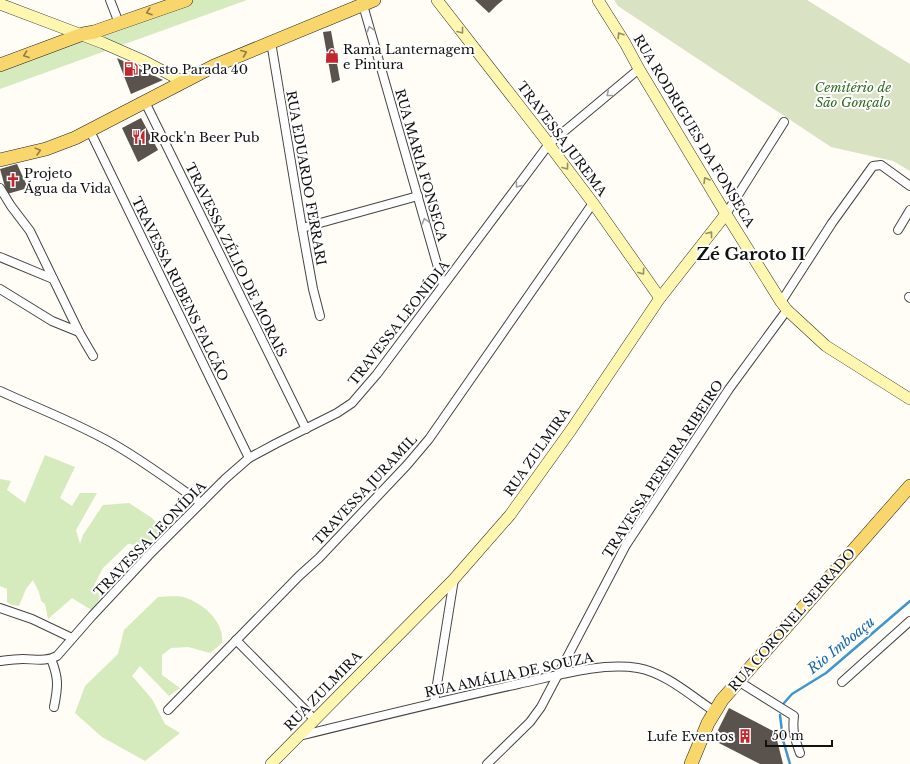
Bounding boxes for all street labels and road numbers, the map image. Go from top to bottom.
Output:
street label: RUA RODRIGUES DA FONSECA [630,31,759,231]
street label: TRAVESSA JUREMA [513,78,611,201]
street label: RUA MARIA FONSECA [391,87,451,244]
street label: RUA EDUARDO FERRARI [282,89,330,267]
street label: TRAVESSA ZÉLIO DE MORAIS [181,160,291,360]
street label: TRAVESSA RUBENS FALCÃO [128,194,232,384]
street label: TRAVESSA LEONÍDIA [345,256,454,389]
street label: TRAVESSA PEREIRA RIBEIRO [599,377,727,561]
street label: RUA ZULMIRA [500,404,574,500]
street label: TRAVESSA JURAMIL [309,431,421,549]
street label: TRAVESSA LEONÍDIA [90,477,210,600]
street label: RUA CORONEL SERRADO [725,545,859,695]
street label: RUA ZULMIRA [281,647,366,734]
street label: RUA AMÁLIA DE SOUZA [423,649,596,701]

